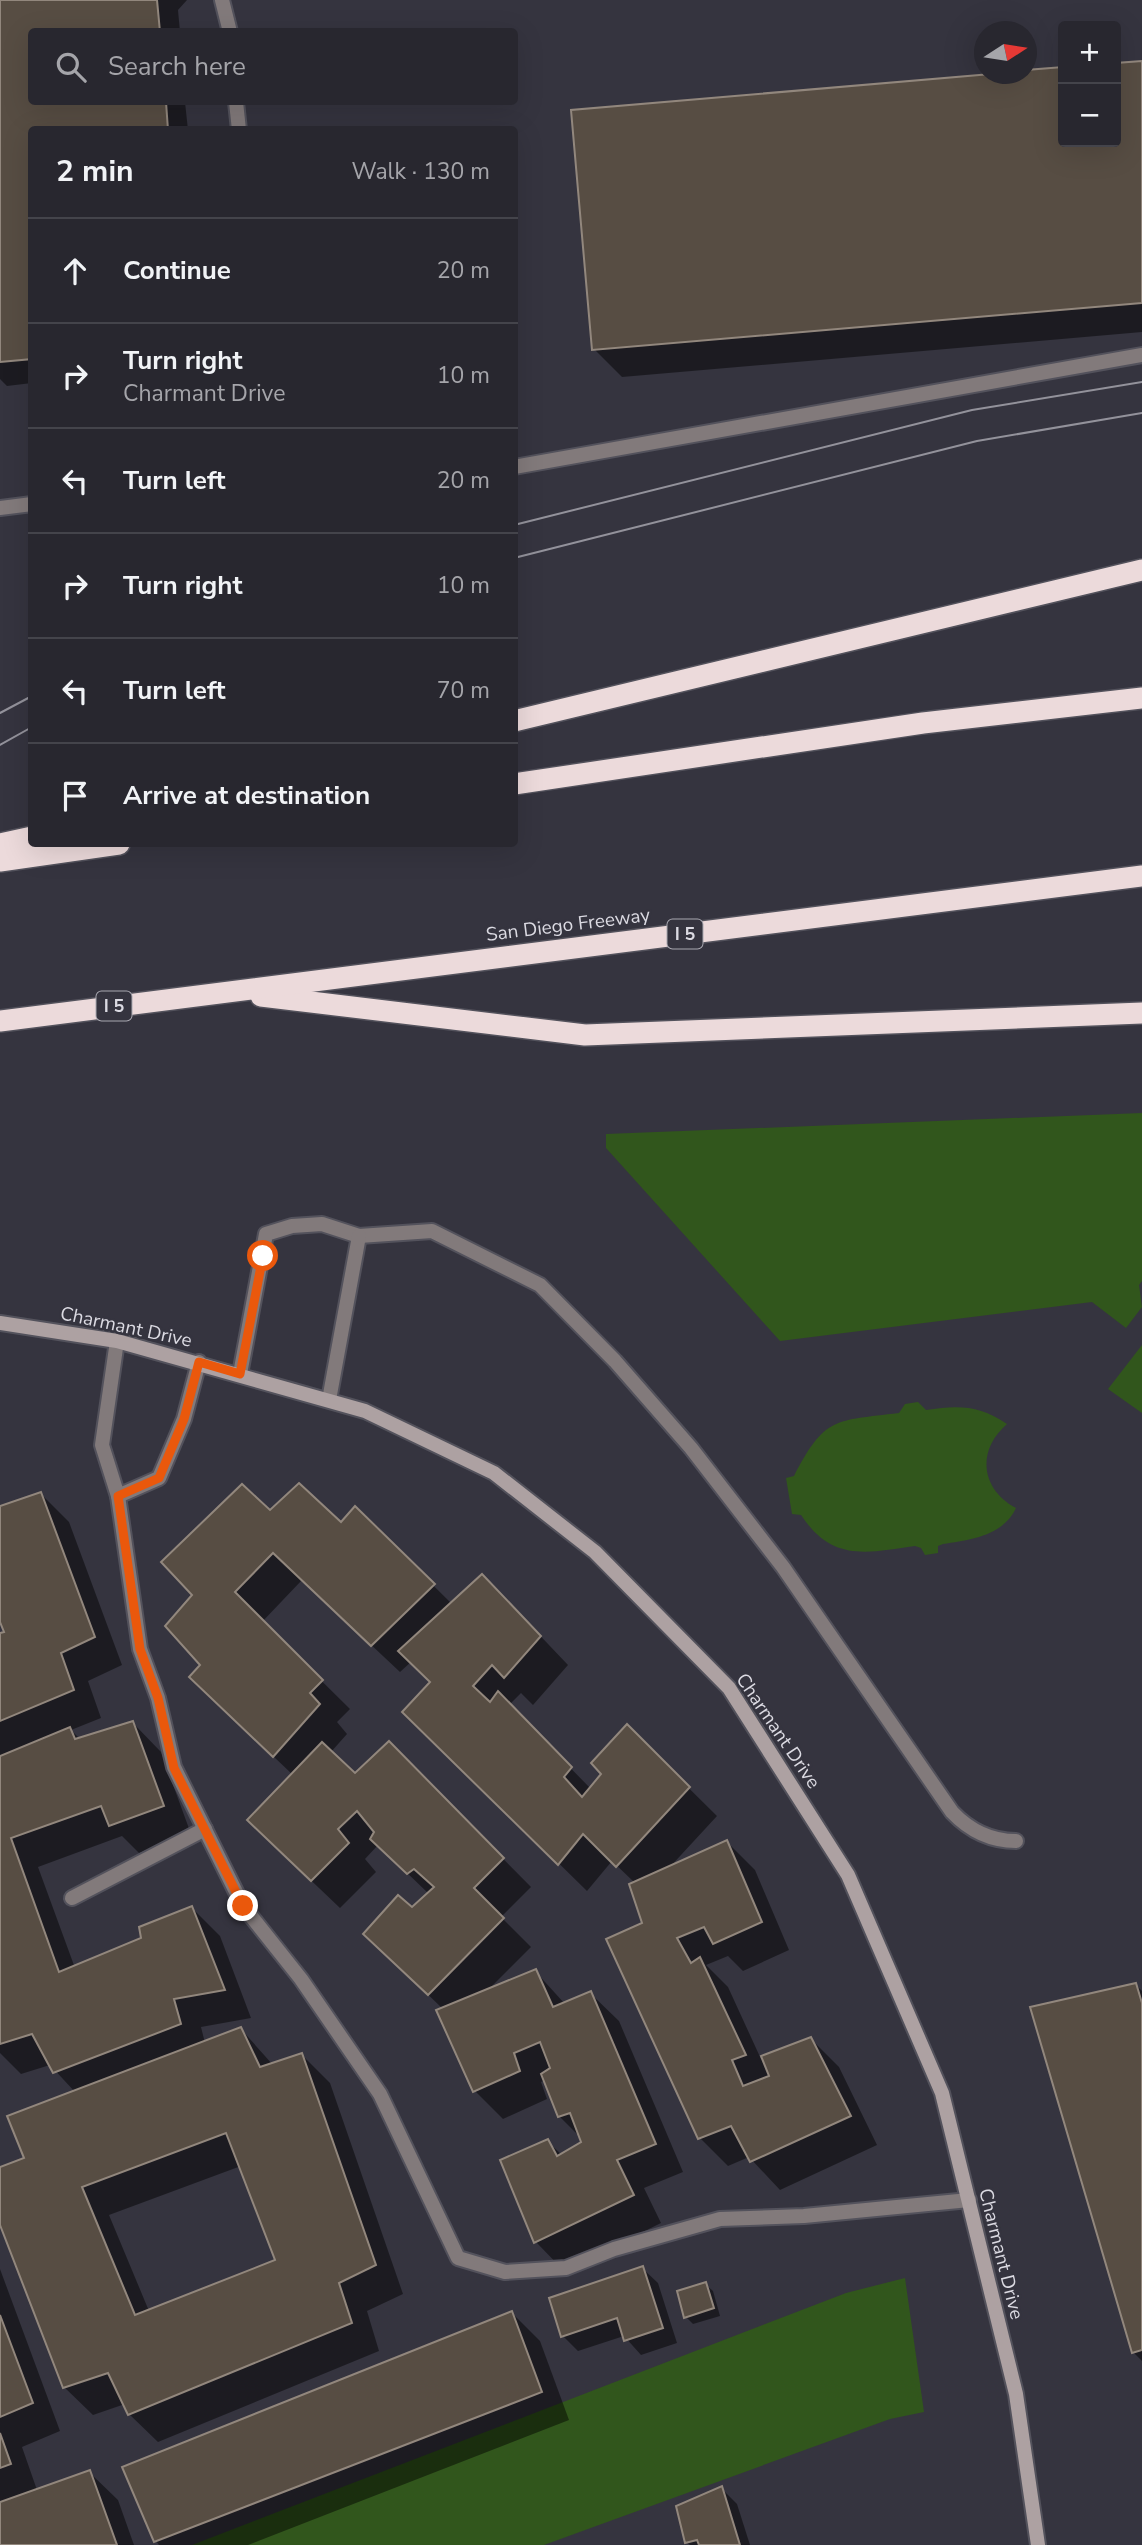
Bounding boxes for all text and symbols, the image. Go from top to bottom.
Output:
north arrow [974,21,1037,84]
map controls [1058,21,1121,147]
button: + [1058,21,1121,84]
search box [28,28,518,105]
icon: search [52,48,90,86]
text: Search here [108,49,246,84]
button: − [1058,84,1121,147]
text: 2 min [56,151,134,192]
text: Walk · 130 m [351,156,490,187]
icon: ahead [56,252,94,290]
text: Continue [123,253,231,288]
text: 20 m [437,255,490,286]
text: Turn right [123,343,242,378]
icon: right [56,357,94,395]
text: 10 m [437,360,490,391]
text: Charmant Drive [123,378,285,409]
icon: left [56,462,94,500]
text: Turn left [123,463,226,498]
text: 20 m [437,465,490,496]
icon: right [56,567,94,605]
text: Turn right [123,568,242,603]
text: 10 m [437,570,490,601]
icon: left [56,672,94,710]
text: Turn left [123,673,226,708]
text: 70 m [437,675,490,706]
icon: arrive [56,777,94,815]
text: Arrive at destination [123,778,370,813]
street label: San Diego Freeway [484,902,652,948]
road number: I 5 [668,919,702,948]
road number: I 5 [96,992,132,1021]
route start [247,1240,278,1271]
street label: Charmant Drive [58,1300,194,1354]
street label: Charmant Drive [730,1668,826,1794]
route end [227,1890,258,1921]
street label: Charmant Drive [972,2186,1030,2322]

